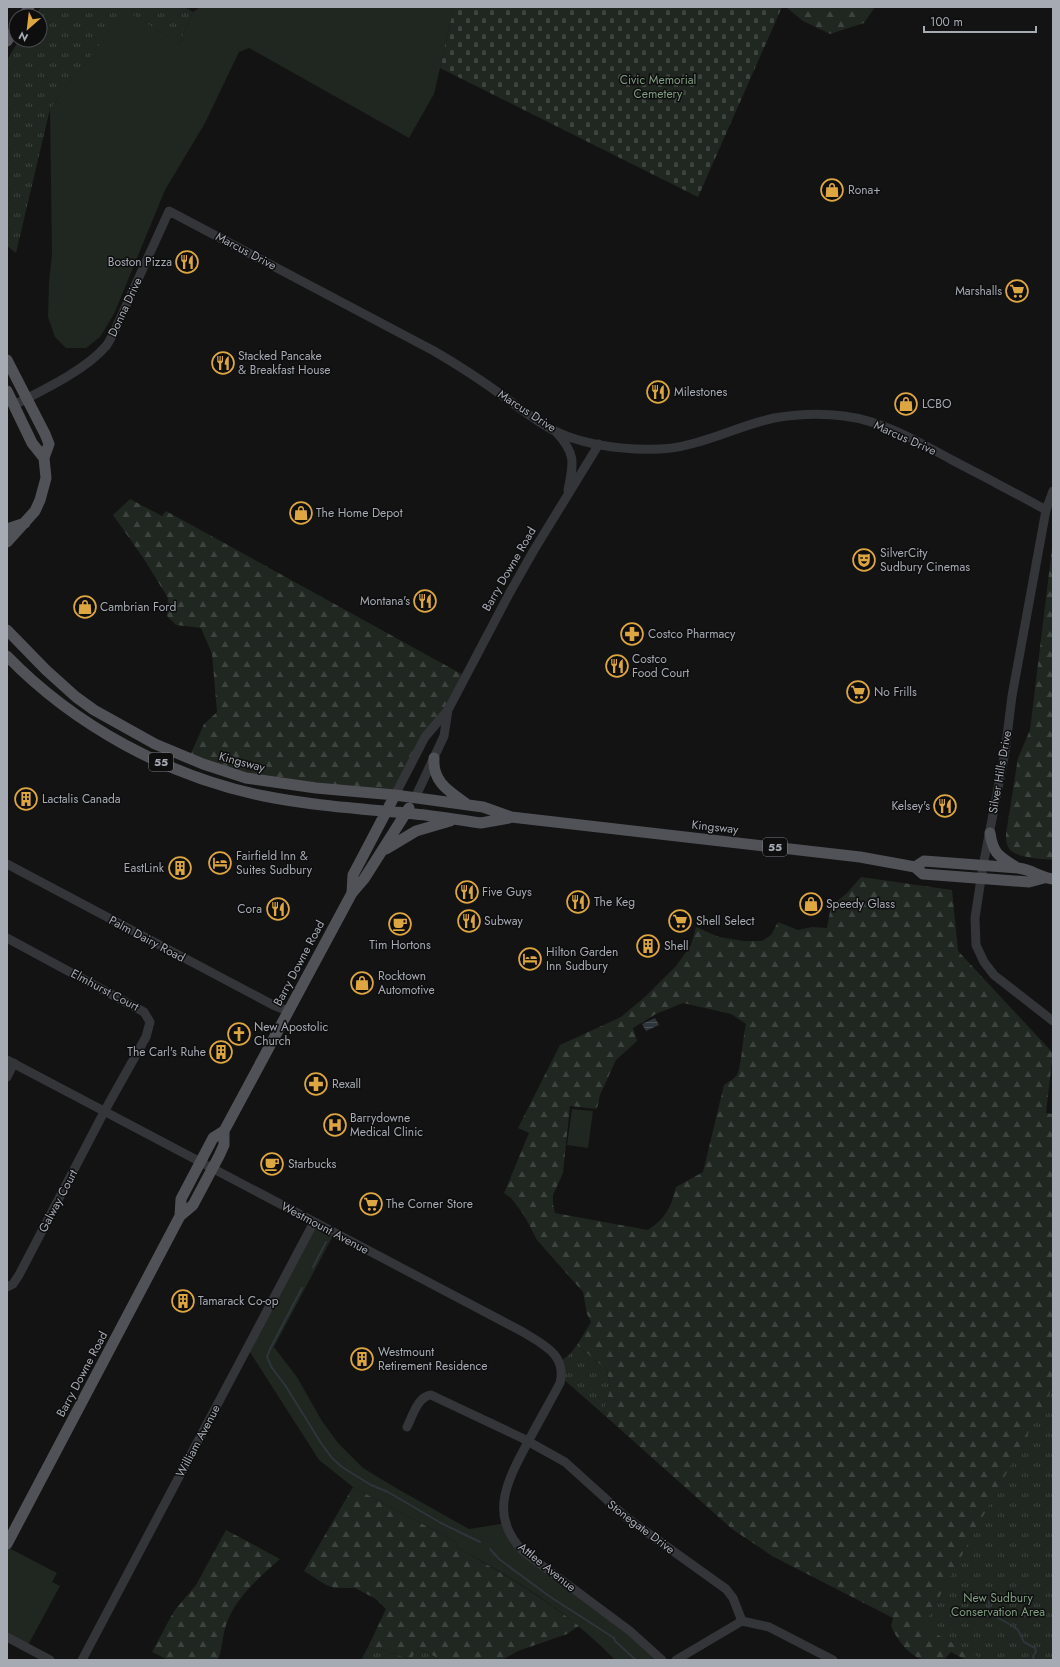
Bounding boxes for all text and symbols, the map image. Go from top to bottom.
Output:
north arrow [8,8,48,48]
scale bar [924,8,1036,34]
text: 100 m [930,13,963,31]
text: N [16,28,31,46]
park label: Civic Memorial Cemetery [620,71,696,103]
shop icon: Rona+ [819,177,845,203]
place label: Rona+ [848,181,881,199]
street label: Marcus Drive [212,227,280,275]
restaurant icon: Boston Pizza [174,249,200,275]
place label: Boston Pizza [108,253,172,271]
street label: Donna Drive [103,274,147,340]
supermarket icon: Marshalls [1004,278,1030,304]
place label: Marshalls [955,282,1002,300]
place label: Stacked Pancake & Breakfast House [238,347,331,379]
restaurant icon: Stacked Pancake & Breakfast House [210,350,236,376]
restaurant icon: Milestones [645,379,671,405]
place label: Milestones [674,383,728,401]
street label: Marcus Drive [494,385,560,437]
shop icon: LCBO [893,391,919,417]
place label: LCBO [922,395,951,413]
street label: Marcus Drive [871,416,939,460]
shop icon: The Home Depot [288,500,314,526]
place label: The Home Depot [316,504,403,522]
street label: Barry Downe Road [478,524,540,614]
place label: SilverCity Sudbury Cinemas [880,544,970,576]
theatre icon: SilverCity Sudbury Cinemas [851,547,877,573]
restaurant icon: Montana's [412,588,438,614]
place label: Montana's [360,592,410,610]
shop icon: Cambrian Ford [72,594,98,620]
place label: Cambrian Ford [100,598,176,616]
pharmacy icon: Costco Pharmacy [619,621,645,647]
place label: Costco Pharmacy [648,625,736,643]
place label: Costco Food Court [632,650,689,682]
restaurant icon: Costco Food Court [604,653,630,679]
supermarket icon: No Frills [845,679,871,705]
place label: No Frills [874,683,917,701]
street label: Silver Hills Drive [984,729,1016,815]
street label: Kingsway [217,747,268,777]
road number: 55 [149,753,173,771]
building icon: Lactalis Canada [13,786,39,812]
place label: Lactalis Canada [42,790,121,808]
restaurant icon: Kelsey's [932,793,958,819]
place label: Kelsey's [891,797,930,815]
street label: Kingsway [691,816,740,838]
road number: 55 [763,838,787,856]
place label: Fairfield Inn & Suites Sudbury [236,847,313,879]
hotel icon: Fairfield Inn & Suites Sudbury [207,850,233,876]
building icon: EastLink [167,855,193,881]
place label: EastLink [124,859,165,877]
restaurant icon: Five Guys [454,879,480,905]
place label: Five Guys [482,883,532,901]
restaurant icon: The Keg [565,889,591,915]
shop icon: Speedy Glass [798,891,824,917]
place label: The Keg [594,893,635,911]
place label: Speedy Glass [826,895,895,913]
restaurant icon: Cora [265,896,291,922]
place label: Cora [237,900,262,918]
restaurant icon: Subway [456,908,482,934]
supermarket icon: Shell Select [667,908,693,934]
street label: Palm Dairy Road [106,911,188,967]
cafe icon: Tim Hortons [387,911,413,937]
place label: Subway [484,912,523,930]
place label: Shell Select [696,912,755,930]
street label: Barry Downe Road [269,917,329,1009]
building icon: Shell [635,933,661,959]
place label: Tim Hortons [369,936,431,954]
place label: Shell [664,937,689,955]
place label: Hilton Garden Inn Sudbury [546,943,618,975]
hotel icon: Hilton Garden Inn Sudbury [517,946,543,972]
street label: Elmhurst Court [68,964,142,1016]
place label: Rocktown Automotive [378,967,435,999]
shop icon: Rocktown Automotive [349,970,375,996]
place label: New Apostolic Church [254,1018,329,1050]
church icon: New Apostolic Church [226,1021,252,1047]
building icon: The Carl's Ruhe [208,1039,234,1065]
place label: The Carl's Ruhe [127,1043,206,1061]
pharmacy icon: Rexall [303,1071,329,1097]
place label: Rexall [332,1075,361,1093]
place label: Barrydowne Medical Clinic [350,1109,423,1141]
hospital icon: Barrydowne Medical Clinic [322,1112,348,1138]
cafe icon: Starbucks [259,1151,285,1177]
place label: Starbucks [288,1155,337,1173]
street label: Galway Court [34,1166,82,1236]
supermarket icon: The Corner Store [358,1191,384,1217]
place label: The Corner Store [386,1195,473,1213]
street label: Westmount Avenue [278,1197,372,1259]
building icon: Tamarack Co-op [170,1288,196,1314]
place label: Tamarack Co-op [198,1292,279,1310]
street label: Barry Downe Road [52,1328,112,1420]
place label: Westmount Retirement Residence [378,1343,487,1375]
building icon: Westmount Retirement Residence [349,1346,375,1372]
street label: William Avenue [171,1402,225,1480]
street label: Stonegate Drive [603,1496,679,1558]
street label: Attlee Avenue [514,1538,580,1596]
park label: New Sudbury Conservation Area [951,1589,1045,1621]

